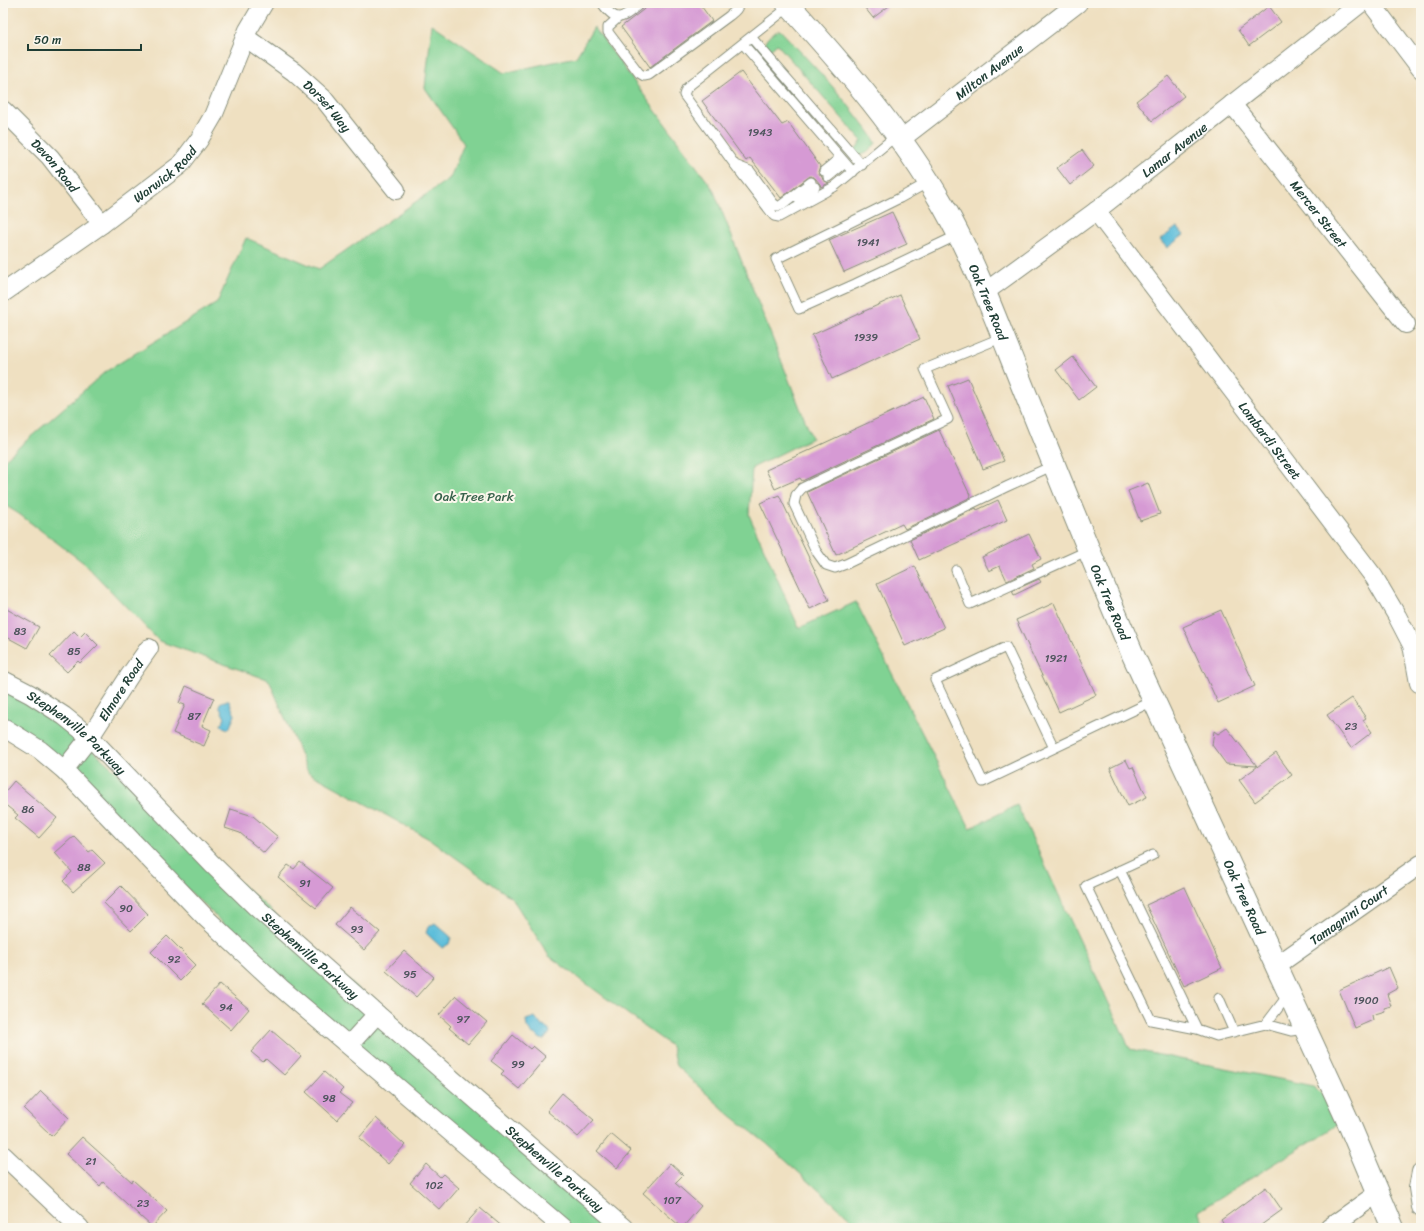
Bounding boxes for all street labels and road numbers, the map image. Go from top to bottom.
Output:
street label: Milton Avenue [950,37,1029,106]
street label: Dorset Way [298,74,357,138]
street label: Lamar Avenue [1136,116,1213,183]
street label: Devon Road [25,133,85,199]
street label: Warwick Road [128,140,204,209]
street label: Mercer Street [1284,175,1353,254]
street label: Oak Tree Road [962,260,1015,345]
street label: Lombardi Street [1232,396,1307,485]
street label: Oak Tree Road [1084,561,1137,645]
street label: Elmore Road [92,653,151,726]
street label: Stephenville Parkway [22,684,132,781]
street label: Oak Tree Road [1217,856,1272,940]
street label: Tamagnini Court [1305,879,1394,951]
street label: Stephenville Parkway [256,906,365,1006]
street label: Stephenville Parkway [500,1119,609,1218]

